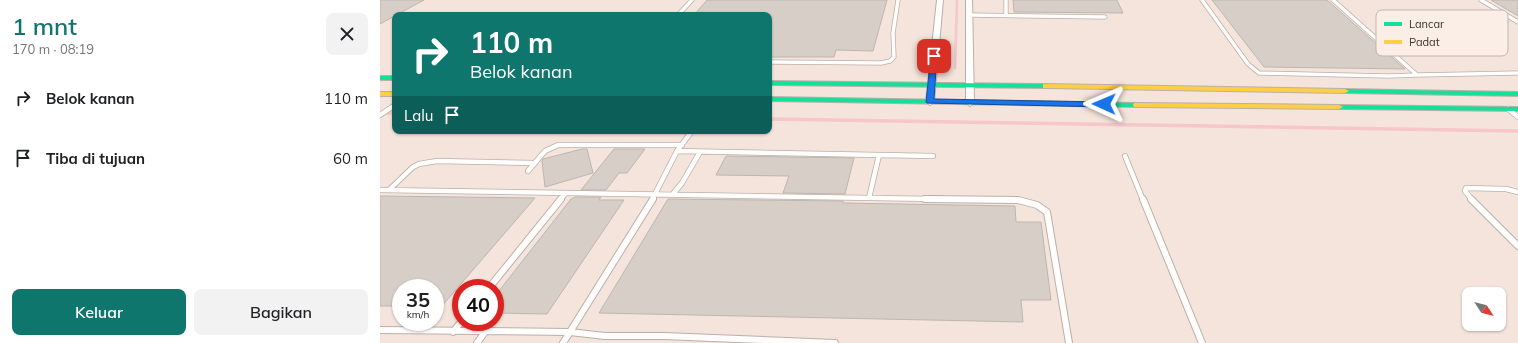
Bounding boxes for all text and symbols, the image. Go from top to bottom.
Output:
legend [1376,10,1508,56]
text: 1 mnt [12,11,77,41]
button: close [326,13,368,55]
text: Lancar [1409,17,1444,31]
text: 110 m [470,25,553,60]
icon: right [404,28,456,80]
text: Padat [1409,35,1440,49]
pin [917,39,951,73]
text: 170 m · 08:19 [12,41,94,57]
icon: arrive [923,45,945,67]
text: Belok kanan [470,60,572,83]
position arrow [1083,83,1125,125]
icon: right [12,87,34,109]
text: Belok kanan [46,89,135,108]
text: 110 m [324,89,368,108]
icon: arrive [441,104,463,126]
text: Lalu [404,106,433,125]
icon: arrive [12,147,34,169]
text: Tiba di tujuan [46,149,145,168]
text: 60 m [333,149,368,168]
speed limit sign: 40 [452,279,504,331]
text: 35 [406,287,430,312]
north arrow [1462,287,1506,331]
map controls [1462,287,1506,331]
button: Keluar [12,289,186,335]
button: Bagikan [194,289,368,335]
text: km/h [407,308,429,321]

